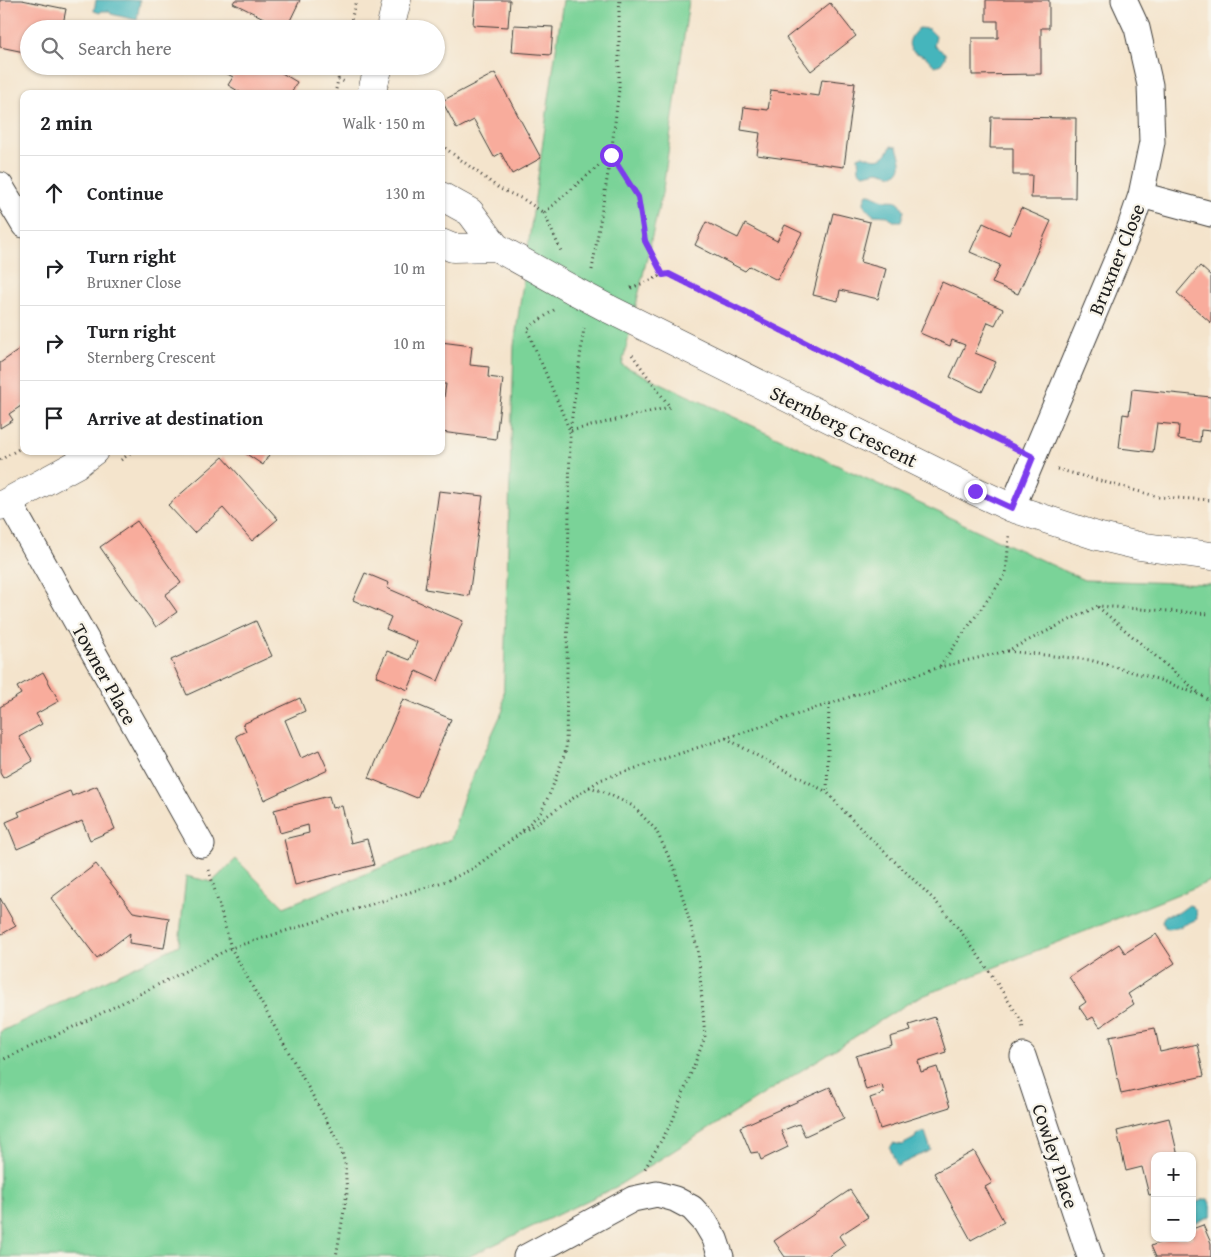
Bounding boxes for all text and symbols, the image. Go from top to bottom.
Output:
search box [20,20,445,75]
icon: search [38,34,66,62]
text: Search here [78,34,172,62]
text: 2 min [40,107,92,138]
text: Walk · 150 m [342,111,425,135]
route start [600,144,623,167]
icon: ahead [40,179,68,207]
text: Continue [87,179,164,207]
text: 130 m [385,181,425,205]
street label: Bruxner Close [1080,199,1152,319]
text: Turn right [87,242,176,270]
icon: right [40,254,68,282]
text: 10 m [393,256,425,280]
text: Bruxner Close [87,270,181,294]
text: Turn right [87,317,176,345]
icon: right [40,329,68,357]
text: 10 m [393,331,425,355]
text: Sternberg Crescent [87,345,216,369]
street label: Sternberg Crescent [765,378,923,474]
icon: arrive [40,404,68,432]
text: Arrive at destination [87,404,263,432]
route end [964,480,987,503]
street label: Towner Place [65,618,145,730]
street label: Cowley Place [1025,1100,1087,1212]
map controls [1151,1152,1196,1242]
button: + [1151,1152,1196,1197]
button: − [1151,1197,1196,1242]

